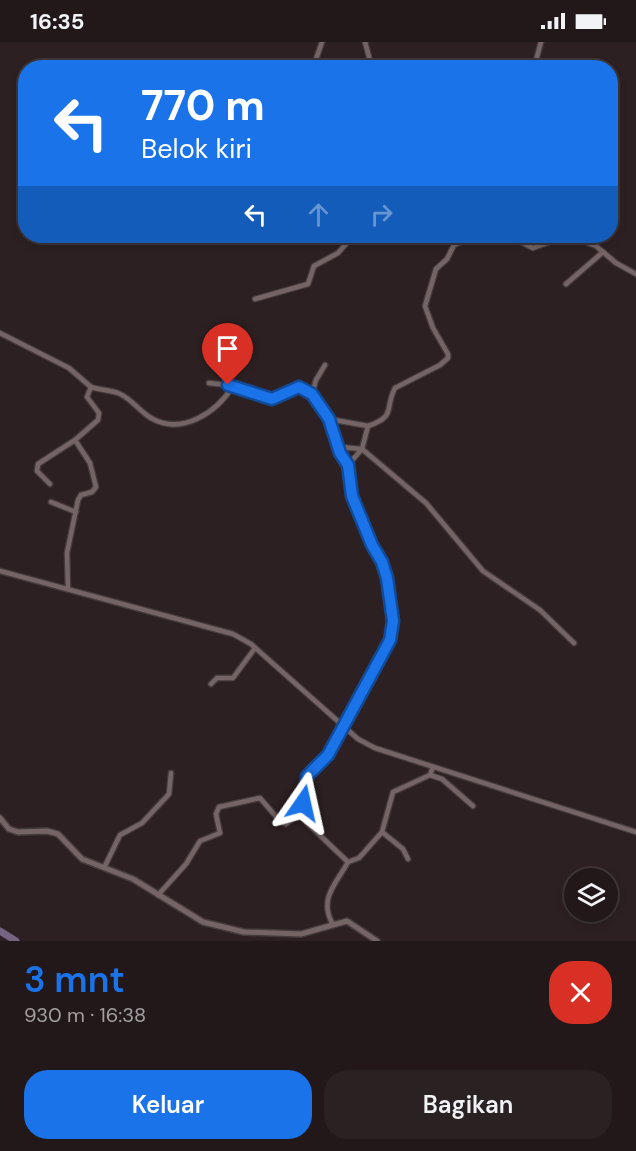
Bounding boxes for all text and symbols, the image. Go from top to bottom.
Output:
text: 16:35 [30,7,85,36]
text: 770 m [141,78,265,133]
icon: left [42,84,120,162]
text: Belok kiri [141,131,252,166]
icon: left [239,198,272,231]
icon: ahead [302,198,335,231]
icon: right [365,198,398,231]
pin [202,323,253,385]
icon: arrive [211,332,244,365]
position arrow [271,771,335,835]
map controls [564,868,618,922]
button: layers [564,868,618,922]
text: 3 mnt [24,956,125,1003]
button: close [549,961,612,1024]
text: 930 m · 16:38 [24,1002,146,1028]
button: Keluar [24,1070,312,1139]
button: Bagikan [324,1070,612,1139]

